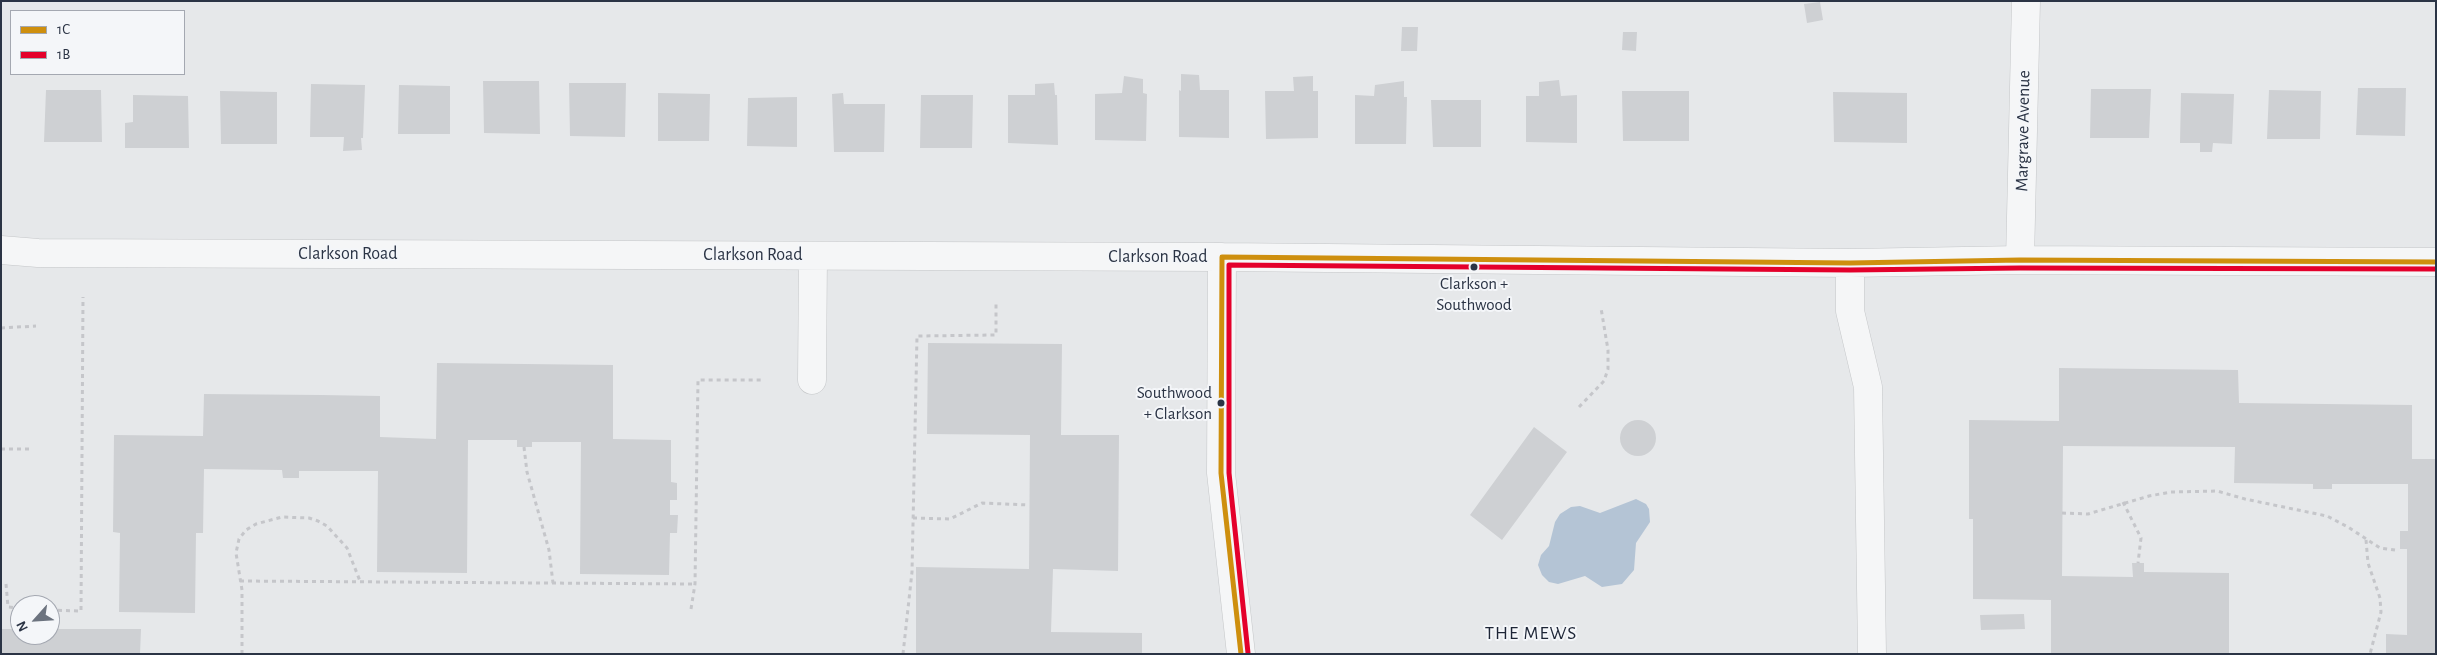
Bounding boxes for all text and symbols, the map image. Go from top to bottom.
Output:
legend [10,10,185,75]
text: 1C [57,22,70,37]
text: 1B [57,47,70,62]
street label: Margrave Avenue [2011,70,2035,192]
street label: Clarkson Road [298,243,398,265]
street label: Clarkson Road [703,244,803,266]
street label: Clarkson Road [1108,246,1208,268]
marker: Clarkson + Southwood [1469,262,1479,272]
place label: Clarkson + Southwood [1436,274,1512,314]
place label: Southwood + Clarkson [1137,383,1212,423]
marker: Southwood + Clarkson [1216,398,1226,408]
north arrow [10,595,60,645]
text: N [14,619,31,634]
district label: THE MEWS [1484,622,1578,644]

